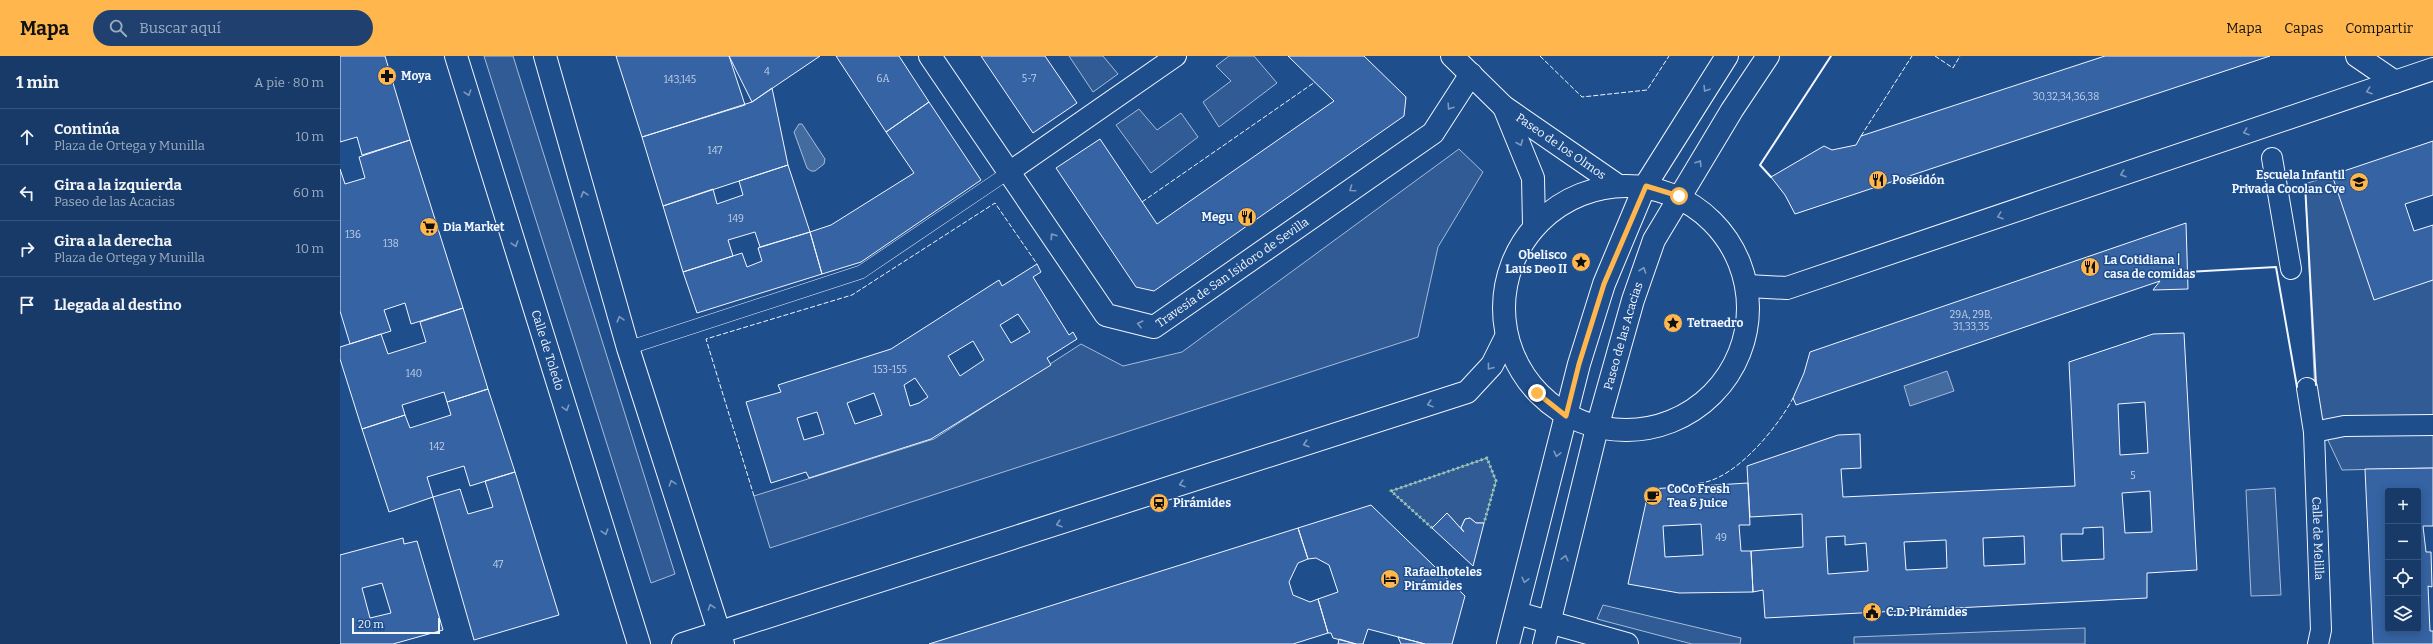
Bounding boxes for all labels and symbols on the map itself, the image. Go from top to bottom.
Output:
pharmacy icon: Moya [376,65,398,87]
house number: 4 [764,66,770,78]
place label: Moya [401,69,432,83]
house number: 6A [877,73,890,85]
house number: 5-7 [1022,73,1036,85]
house number: 143,145 [664,74,696,86]
one-way arrow [1703,85,1711,92]
one-way arrow [2366,86,2373,94]
one-way arrow [463,90,472,97]
house number: 30,32,34,36,38 [2033,91,2099,103]
one-way arrow [1447,103,1455,110]
street label: Paseo de los Olmos [1513,110,1609,182]
one-way arrow [2243,128,2250,136]
one-way arrow [1515,139,1523,147]
house number: 147 [708,145,722,157]
one-way arrow [1695,160,1702,167]
place label: Escuela Infantil Privada Cocolan Cve [2232,168,2345,196]
restaurant icon: Poseidón [1867,169,1889,191]
one-way arrow [2120,169,2127,178]
school or university icon: Escuela Infantil Privada Cocolan Cve [2348,171,2370,193]
place label: Poseidón [1892,173,1945,187]
one-way arrow [1349,184,1356,192]
route start [1670,187,1688,205]
one-way arrow [581,191,589,197]
restaurant icon: Megu [1236,206,1258,228]
place label: Megu [1202,210,1233,224]
one-way arrow [1997,211,2004,220]
house number: 149 [728,213,744,225]
street label: Travesía de San Isidoro de Sevilla [1153,214,1312,330]
supermarket icon: Dia Market [418,216,440,238]
place label: Dia Market [443,220,505,234]
house number: 136 [345,229,361,241]
one-way arrow [1051,234,1058,241]
house number: 138 [383,238,399,250]
one-way arrow [510,240,519,247]
place label: Obelisco Laus Deo II [1505,248,1567,276]
place icon: Obelisco Laus Deo II [1570,251,1592,273]
place label: La Cotidiana | casa de comidas [2104,253,2196,281]
restaurant icon: La Cotidiana | casa de comidas [2079,256,2101,278]
one-way arrow [1639,266,1647,273]
street label: Paseo de las Acacias [1601,280,1646,392]
street label: Calle de Toledo [528,308,567,392]
house number: 29A, 29B, 31,33,35 [1950,309,1992,333]
place icon: Tetraedro [1662,312,1684,334]
one-way arrow [616,316,625,323]
place label: Tetraedro [1687,316,1744,330]
one-way arrow [1136,320,1143,329]
one-way arrow [1487,362,1494,369]
house number: 153-155 [873,364,907,376]
house number: 140 [406,368,422,380]
route end [1528,384,1546,402]
one-way arrow [1427,399,1434,408]
one-way arrow [561,405,570,412]
one-way arrow [1303,439,1310,448]
house number: 142 [429,441,445,453]
one-way arrow [1553,451,1561,457]
house number: 5 [2130,470,2136,482]
one-way arrow [1179,479,1186,488]
one-way arrow [668,480,677,487]
place label: CoCo Fresh Tea & Juice [1667,482,1730,510]
cafe icon: CoCo Fresh Tea & Juice [1642,485,1664,507]
station icon: Pirámides [1148,492,1170,514]
place label: Pirámides [1173,496,1231,510]
street label: Calle de Melilla [2309,496,2326,581]
one-way arrow [1055,519,1062,528]
one-way arrow [600,529,609,536]
house number: 49 [1715,532,1727,544]
one-way arrow [1560,555,1568,561]
house number: 47 [493,559,503,571]
place label: Rafaelhoteles Pirámides [1404,565,1482,593]
hotel icon: Rafaelhoteles Pirámides [1379,568,1401,590]
one-way arrow [1521,577,1529,583]
public building icon: C.D. Pirámides [1861,601,1883,623]
one-way arrow [707,604,716,611]
place label: C.D. Pirámides [1886,605,1968,619]
scale bar [352,616,440,635]

